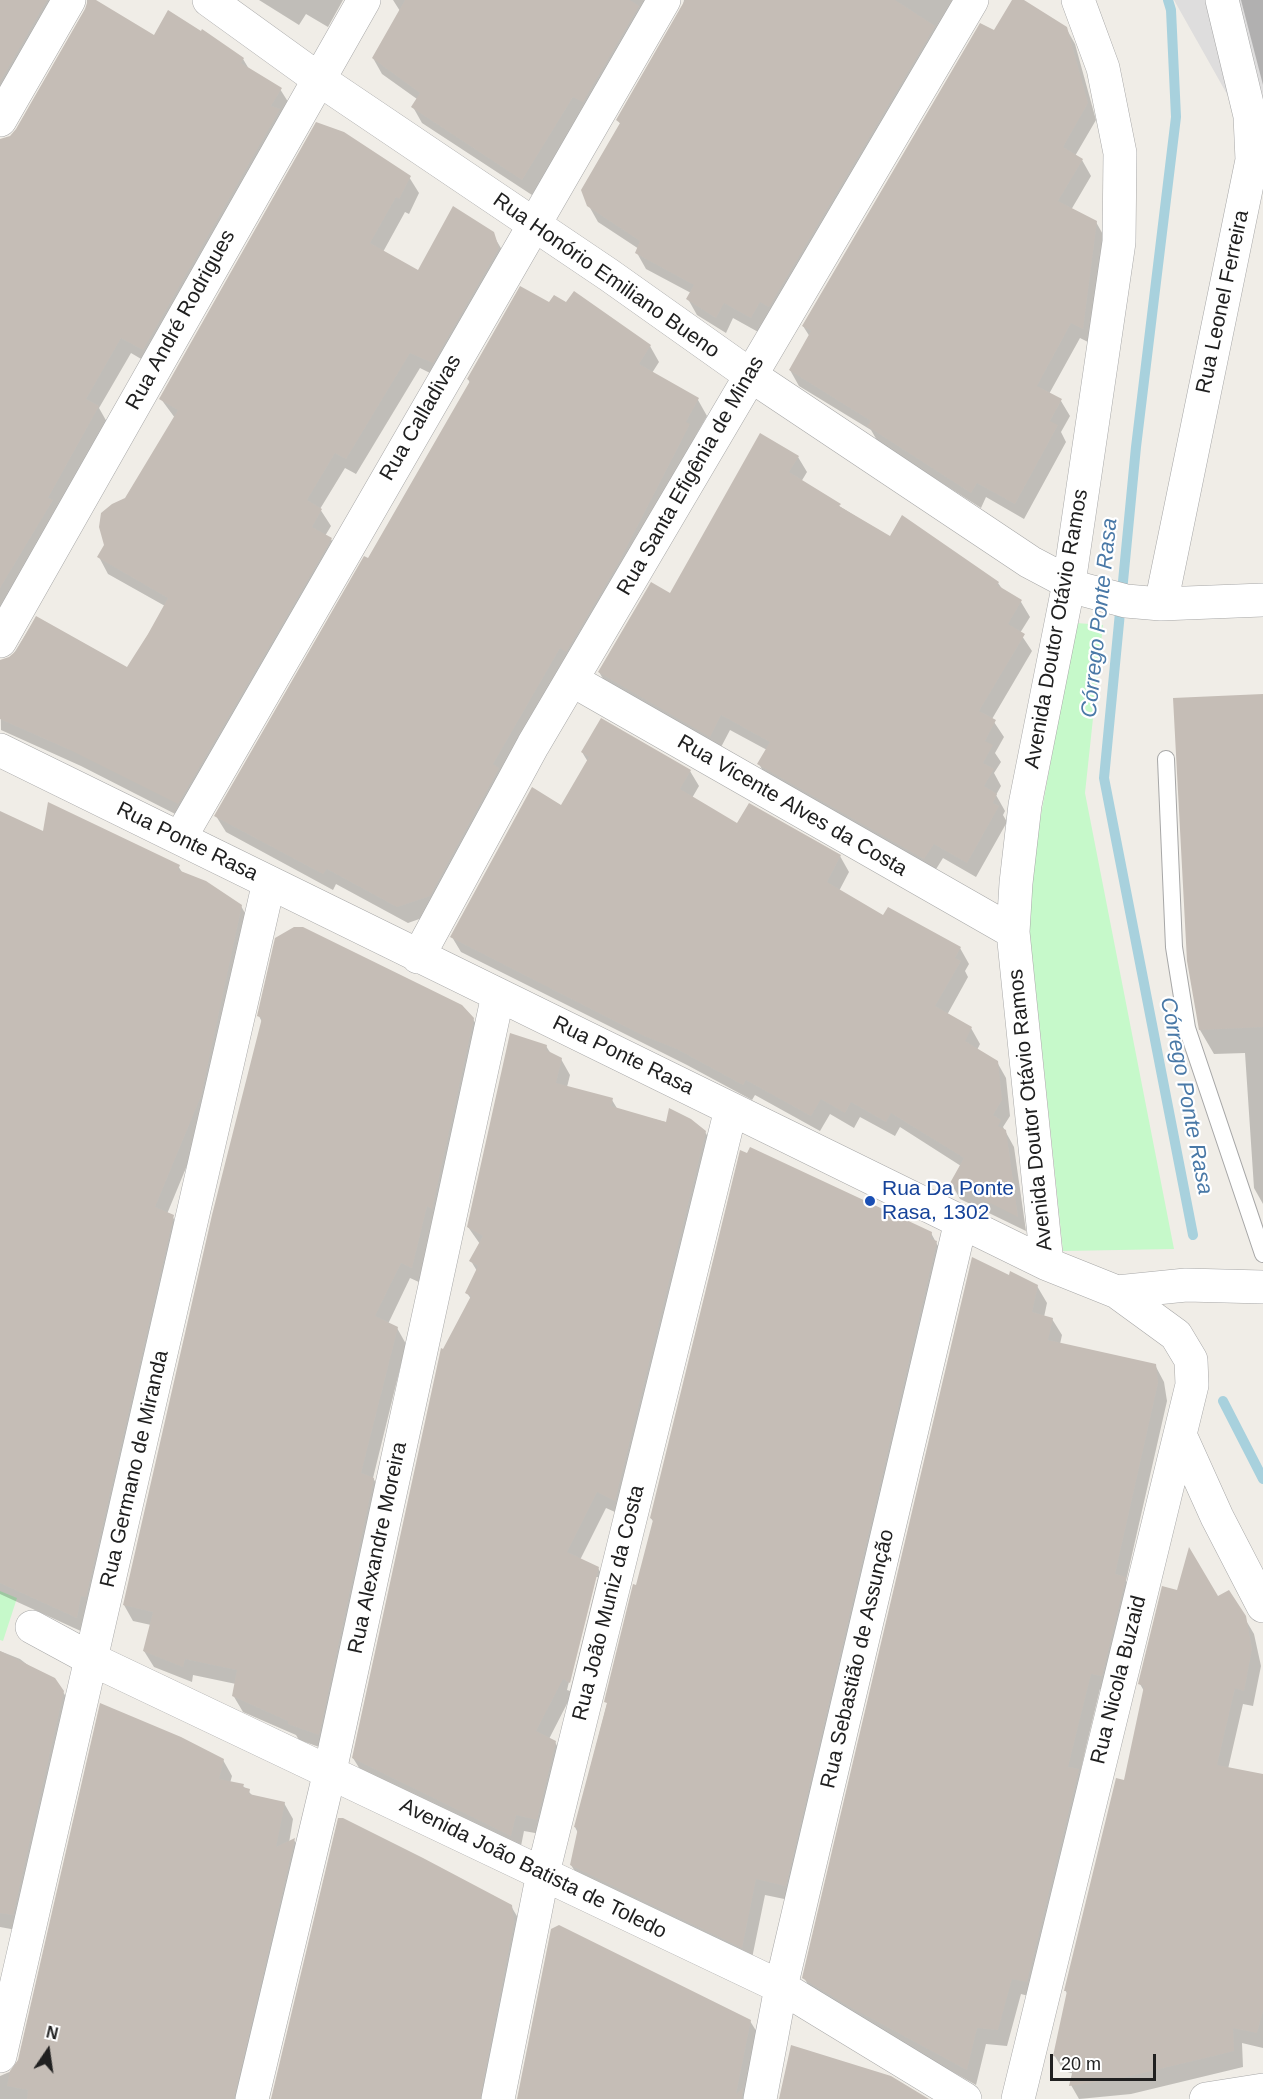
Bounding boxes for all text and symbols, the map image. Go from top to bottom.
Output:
street label: Rua Honório Emiliano Bueno [488,188,724,364]
street label: Rua Leonel Ferreira [1191,208,1255,396]
street label: Rua André Rodrigues [121,226,241,414]
street label: Rua Calladivas [375,351,467,485]
street label: Rua Santa Efigênia de Minas [612,352,770,600]
street label: Avenida Doutor Otávio Ramos [1020,487,1094,771]
water label: Córrego Ponte Rasa [1076,517,1124,719]
street label: Rua Vicente Alves da Costa [673,730,911,882]
street label: Rua Ponte Rasa [112,797,262,887]
street label: Avenida Doutor Otávio Ramos [1004,968,1058,1252]
water label: Córrego Ponte Rasa [1154,995,1218,1197]
street label: Rua Ponte Rasa [548,1011,698,1101]
place label: Rua Da Ponte Rasa, 1302 [882,1176,1014,1226]
marker: Rua Da Ponte Rasa, 1302 [863,1194,877,1208]
street label: Rua Germano de Miranda [95,1348,175,1590]
street label: Rua Alexandre Moreira [343,1440,413,1656]
street label: Rua João Muniz da Costa [568,1483,650,1723]
street label: Rua Sebastião de Assunção [816,1527,900,1791]
street label: Rua Nicola Buzaid [1086,1593,1152,1767]
street label: Avenida João Batista de Toledo [395,1793,671,1945]
north arrow [18,2021,78,2081]
text: N [45,2023,60,2043]
scale bar [1053,2042,1160,2080]
text: 20 m [1061,2054,1101,2074]

